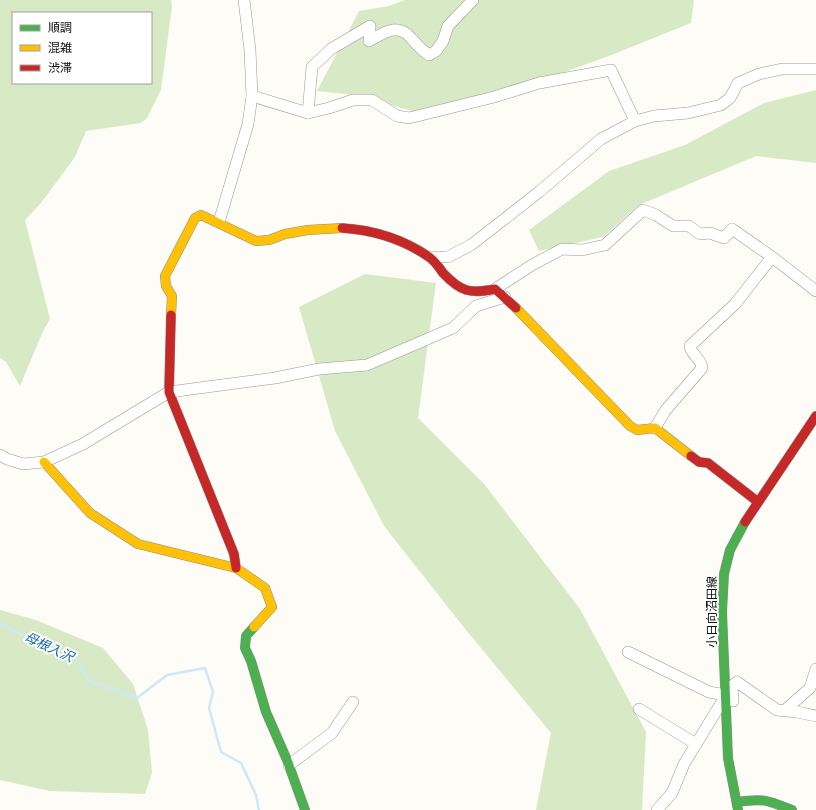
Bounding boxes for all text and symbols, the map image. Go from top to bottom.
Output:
legend [12,12,152,84]
text: 順調 [48,20,72,36]
text: 混雑 [48,40,72,56]
text: 渋滞 [48,60,72,76]
street label: 小日向沼田線 [704,576,720,648]
water label: 母根入沢 [22,628,78,667]

